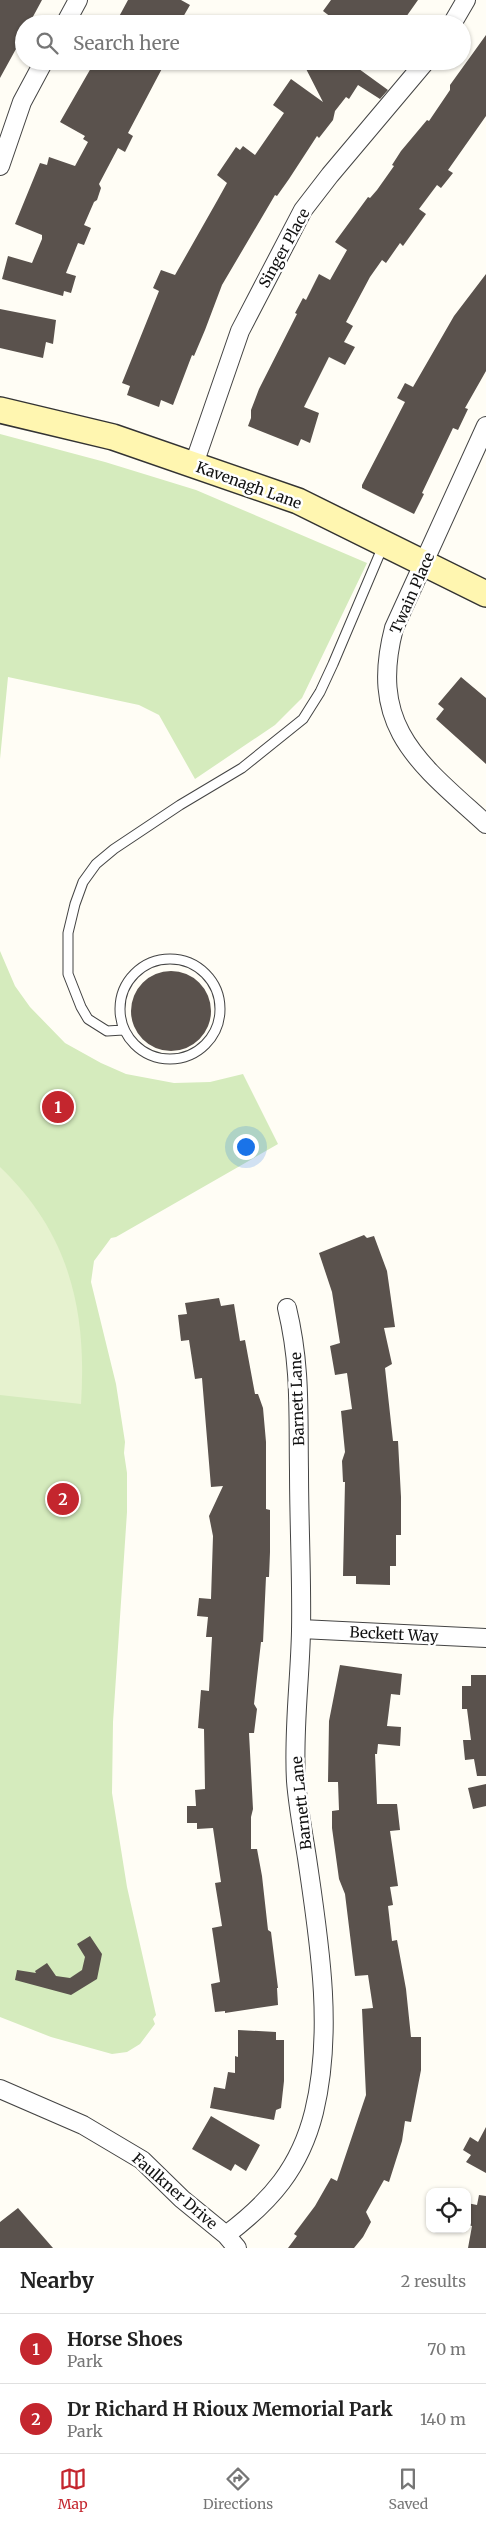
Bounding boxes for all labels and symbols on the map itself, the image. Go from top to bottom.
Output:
street label: Singer Place [254,205,314,291]
street label: Kavenagh Lane [194,457,304,513]
street label: Twain Place [386,549,439,637]
pin: 1 [42,1088,74,1126]
your location [233,1134,259,1160]
street label: Barnett Lane [286,1352,308,1446]
pin: 2 [47,1480,79,1518]
street label: Beckett Way [349,1622,439,1646]
street label: Barnett Lane [287,1755,315,1851]
street label: Faulkner Drive [128,2149,222,2233]

